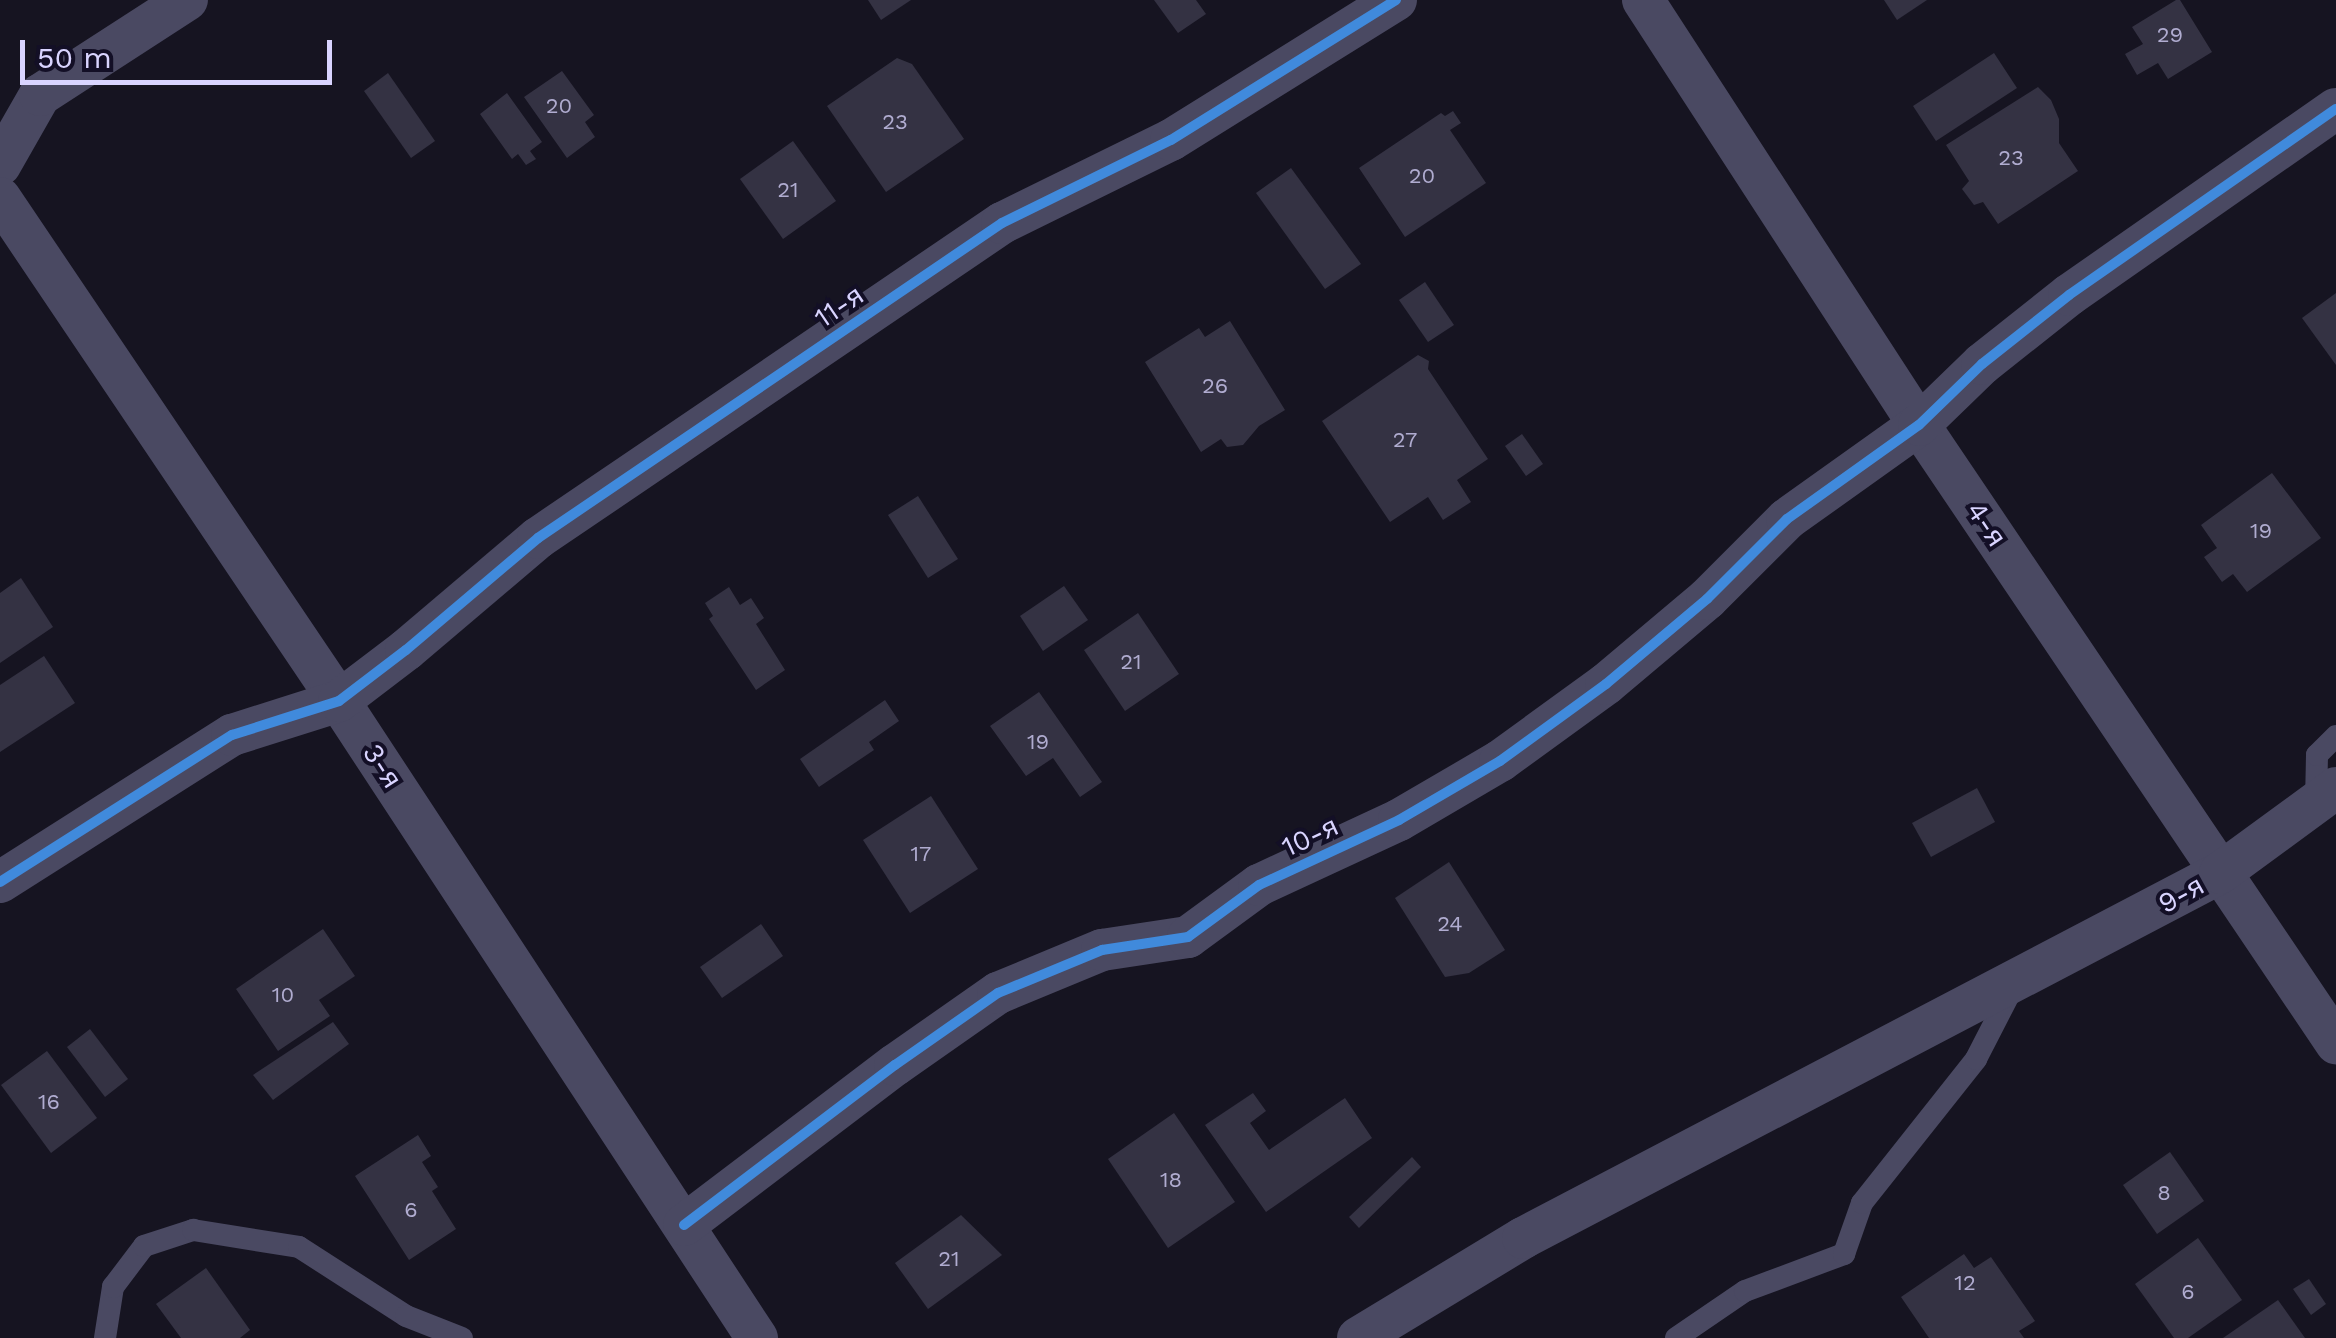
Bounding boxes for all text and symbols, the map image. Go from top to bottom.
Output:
scale bar [25,20,338,82]
house number: 29 [2157,22,2183,48]
text: 50 m [37,40,112,75]
house number: 20 [546,93,572,119]
house number: 23 [882,109,908,135]
house number: 23 [1998,145,2024,171]
house number: 20 [1409,163,1435,189]
house number: 21 [777,177,799,203]
street label: 11-я [808,279,870,335]
house number: 26 [1202,373,1228,399]
house number: 27 [1393,427,1417,453]
street label: 4-я [1959,495,2013,553]
house number: 19 [2250,518,2272,544]
house number: 21 [1120,649,1142,675]
house number: 19 [1027,729,1049,755]
street label: 3-я [355,738,409,794]
street label: 10-я [1277,810,1343,864]
house number: 17 [911,841,931,867]
street label: 9-я [2152,869,2210,921]
house number: 24 [1437,911,1463,937]
house number: 10 [272,982,294,1008]
house number: 16 [38,1089,60,1115]
house number: 18 [1160,1167,1182,1193]
house number: 8 [2157,1180,2171,1206]
house number: 6 [404,1197,418,1223]
house number: 21 [938,1246,960,1272]
house number: 12 [1954,1270,1976,1296]
house number: 6 [2181,1279,2195,1305]

